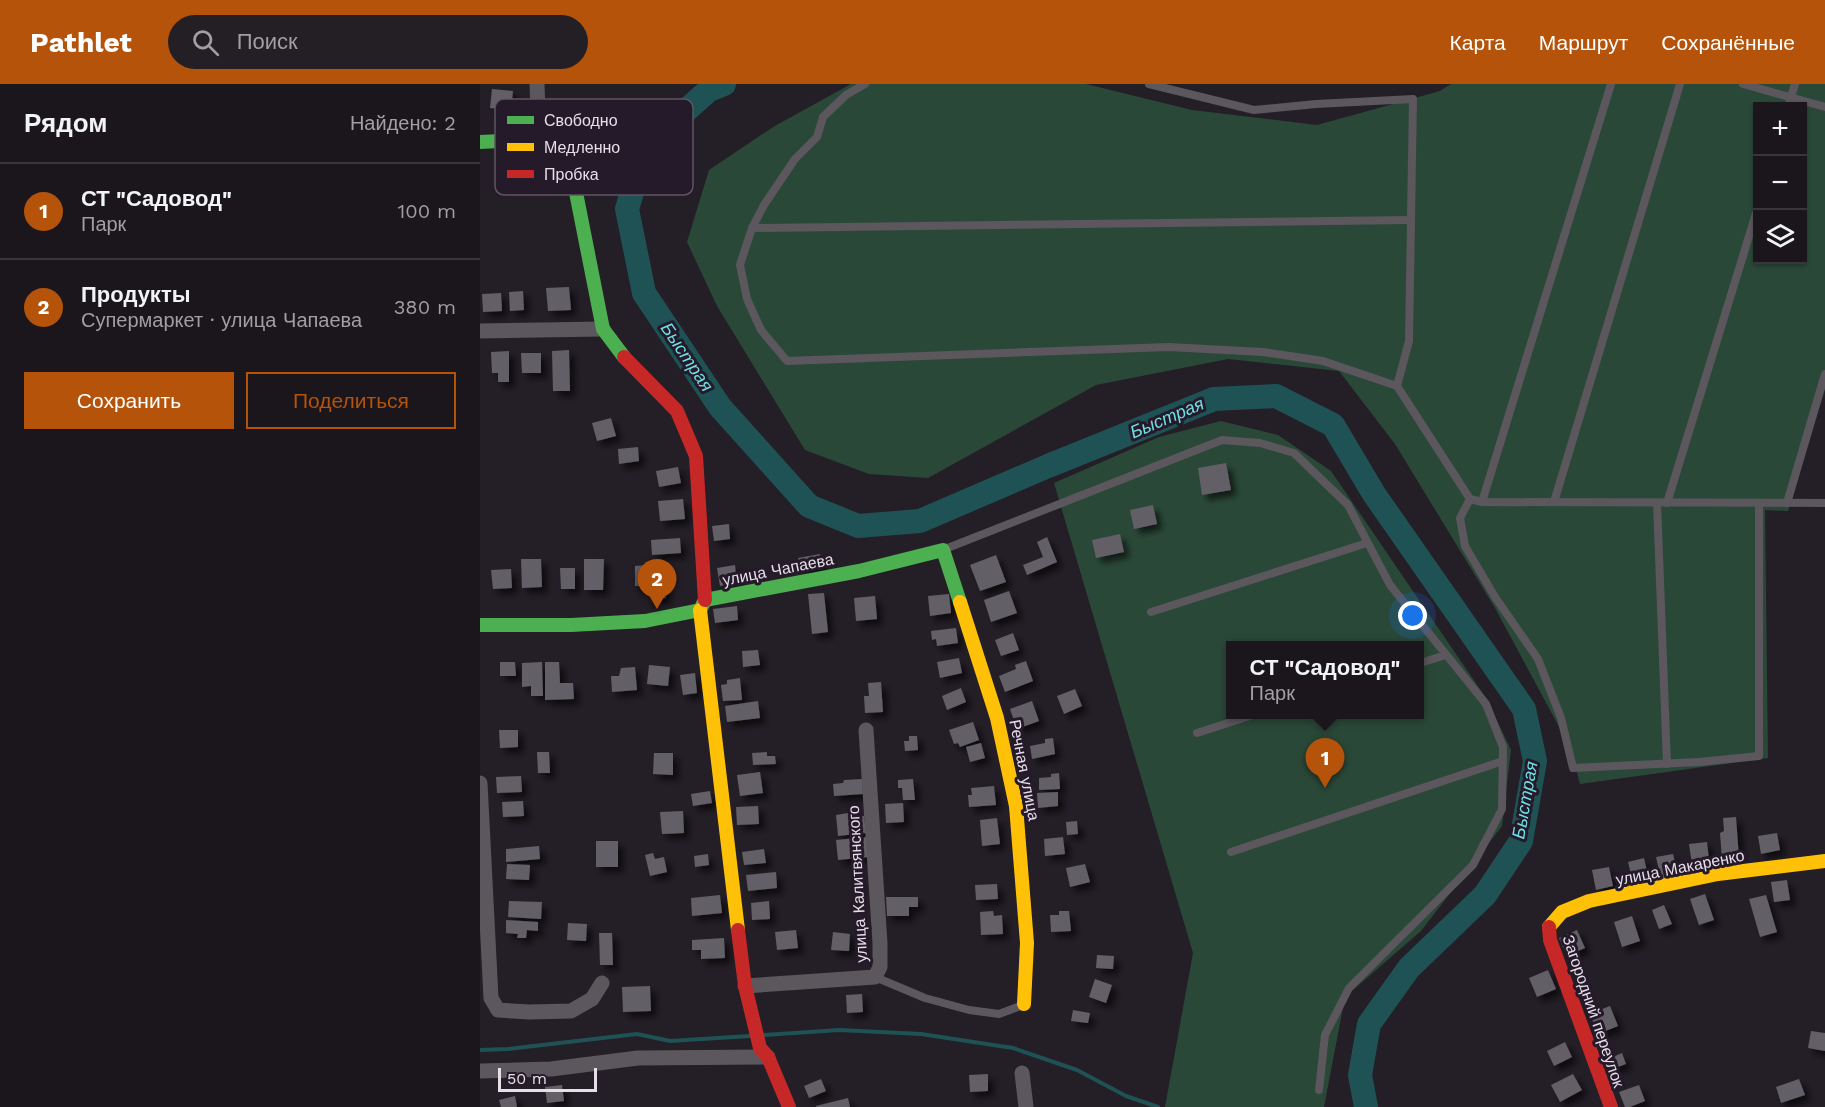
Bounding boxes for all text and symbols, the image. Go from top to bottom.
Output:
search box [168,15,588,69]
text: Pathlet [30,26,132,59]
icon: search [189,26,222,59]
text: Поиск [237,29,298,54]
text: Карта [1450,30,1506,55]
text: Маршрут [1539,30,1628,55]
text: Сохранённые [1661,30,1795,55]
legend [495,99,693,195]
map controls [1753,102,1807,264]
button: + [1753,102,1807,156]
text: Рядом [24,108,107,138]
text: Найдено: 2 [350,111,456,135]
text: Свободно [544,111,618,130]
text: Медленно [544,138,620,157]
button: − [1753,156,1807,210]
text: Пробка [544,165,599,184]
text: СТ "Садовод" [81,186,232,211]
text: 1 [39,199,48,223]
text: 100 m [397,199,456,223]
button: layers [1753,210,1807,264]
text: Парк [81,212,126,236]
text: Продукты [81,282,190,307]
text: 2 [38,295,49,319]
text: 380 m [394,295,456,319]
text: Супермаркет · улица Чапаева [81,308,362,332]
water label: Быстрая [657,318,718,395]
button: Сохранить [24,372,234,429]
button: Поделиться [246,372,456,429]
water label: Быстрая [1127,392,1207,443]
street label: улица Чапаева [721,549,835,590]
pin: 2 [638,560,676,609]
your location [1398,601,1427,630]
popup [1226,641,1424,719]
text: СТ "Садовод" [1250,655,1400,680]
text: Парк [1250,681,1295,705]
street label: Речная улица [1005,718,1044,822]
pin: 1 [1306,738,1344,788]
water label: Быстрая [1507,759,1542,840]
street label: улица Калитвянского [844,805,871,963]
street label: улица Макаренко [1614,846,1746,889]
street label: Загородний переулок [1558,932,1629,1091]
scale bar [498,1065,597,1092]
text: 50 m [507,1069,547,1088]

